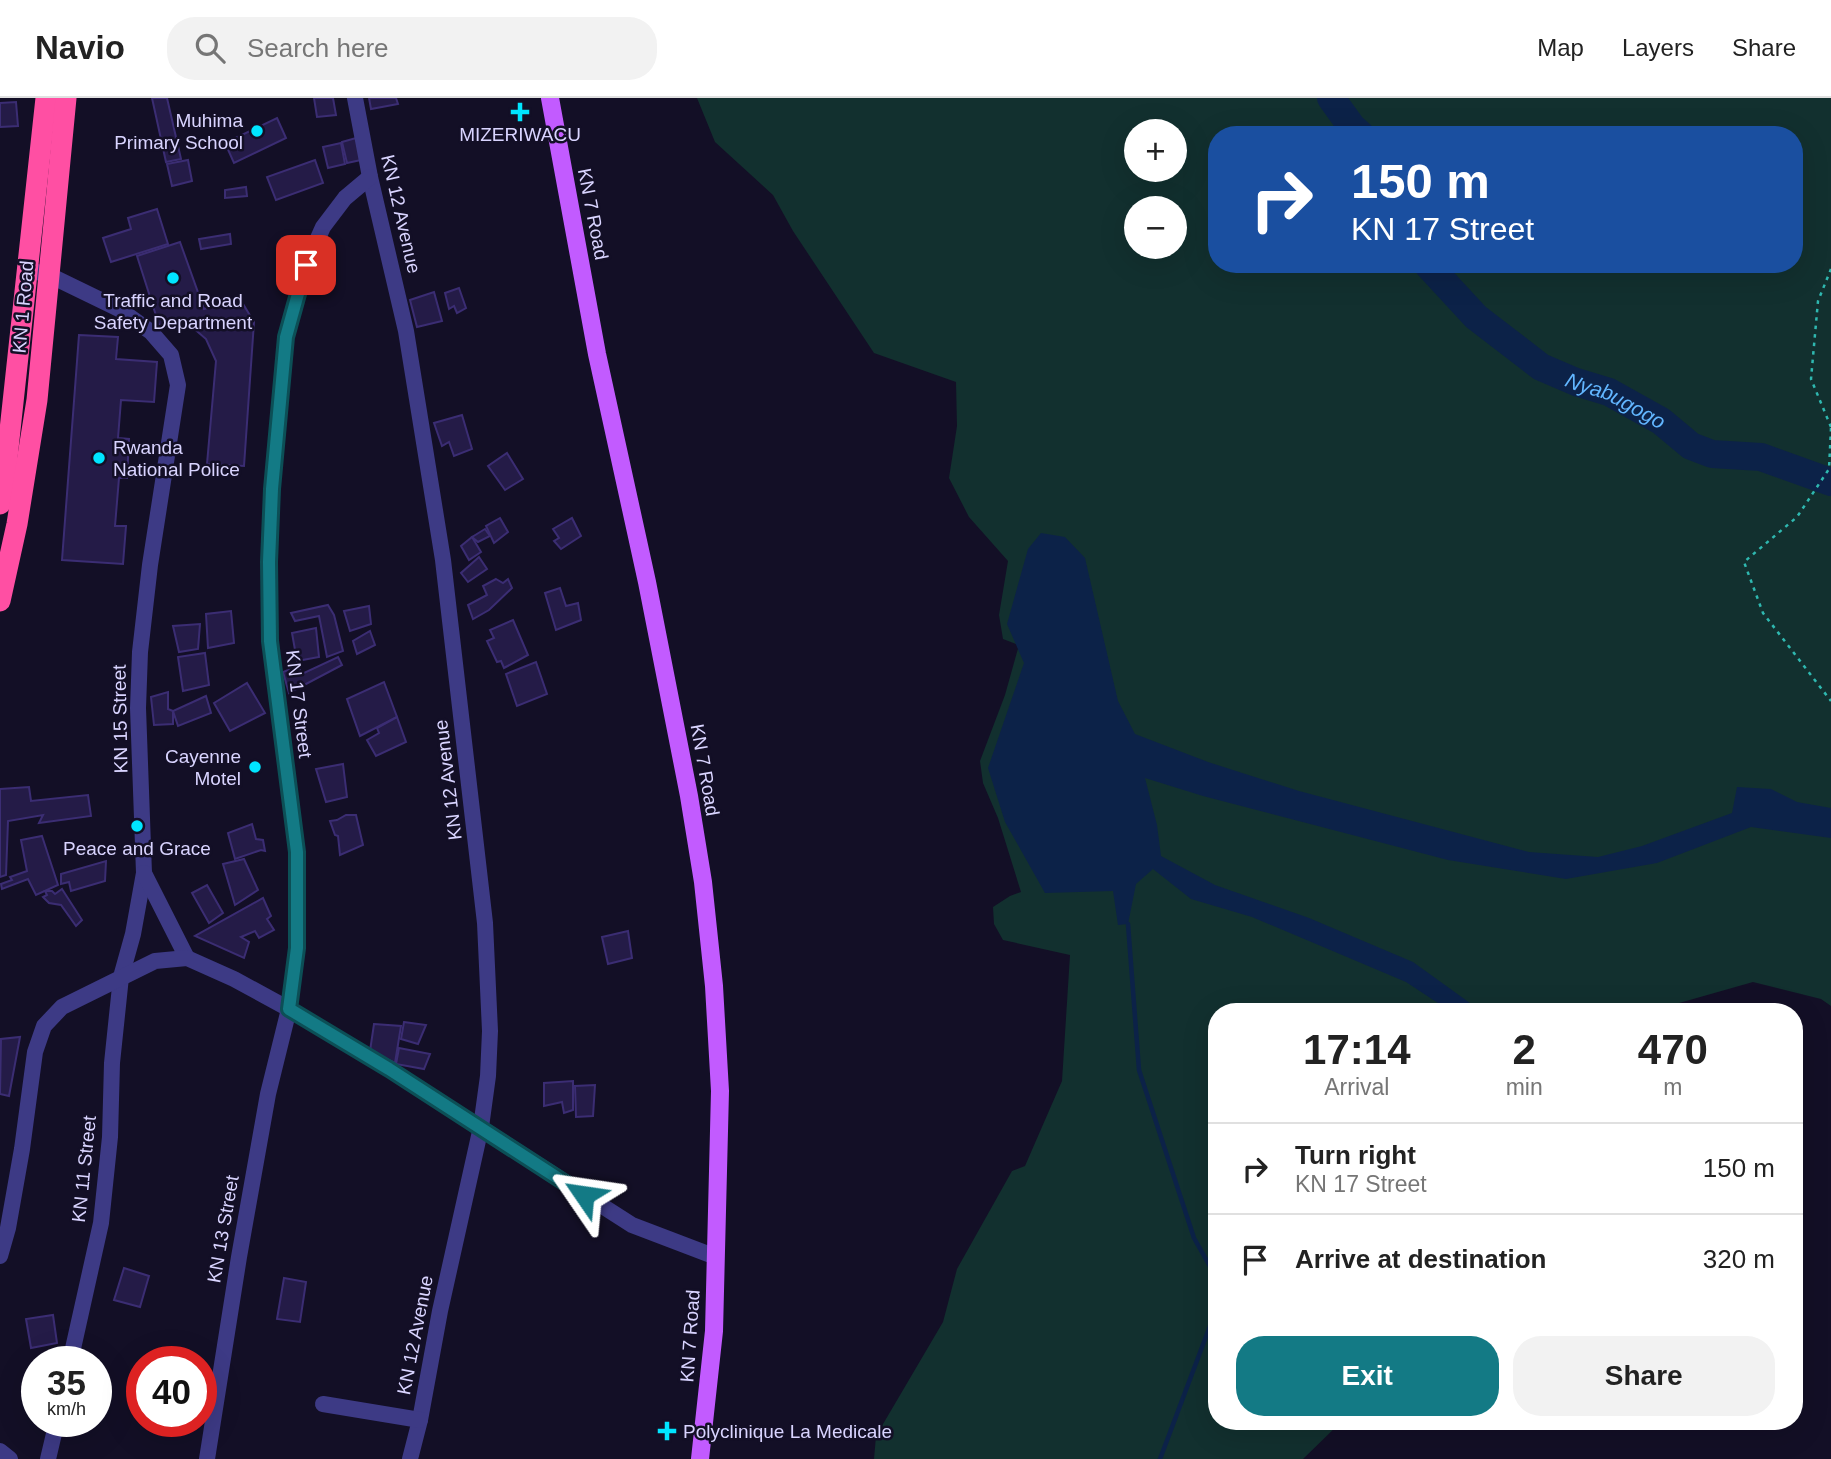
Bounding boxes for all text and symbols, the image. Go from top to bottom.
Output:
search box [167,17,657,80]
text: Navio [35,29,125,66]
icon: search [191,29,229,67]
text: Search here [247,33,389,63]
text: Map [1537,34,1584,61]
text: Layers [1622,34,1694,61]
text: Share [1732,34,1796,61]
marker: MIZERIWACU [512,104,528,120]
place label: Muhima Primary School [114,110,243,153]
map controls [1124,119,1187,259]
button: + [1124,119,1187,182]
marker: Muhima Primary School [249,123,265,139]
place label: MIZERIWACU [459,124,581,145]
street label: KN 12 Avenue [377,153,425,275]
icon: right [1236,154,1327,245]
text: 150 m [1351,154,1490,208]
street label: KN 7 Road [574,166,612,262]
button: − [1124,196,1187,259]
text: KN 17 Street [1351,211,1534,247]
pin [276,235,336,295]
icon: arrive [287,246,325,284]
street label: KN 1 Road [8,260,38,354]
marker: Traffic and Road Safety Department [165,270,181,286]
place label: Traffic and Road Safety Department [94,290,253,333]
water label: Nyabugogo [1562,367,1670,433]
place label: Rwanda National Police [113,437,240,480]
marker: Rwanda National Police [91,450,107,466]
street label: KN 17 Street [282,649,316,760]
street label: KN 15 Street [109,664,131,774]
street label: KN 12 Avenue [430,719,466,841]
street label: KN 7 Road [687,722,723,818]
place label: Cayenne Motel [165,746,241,789]
marker: Cayenne Motel [247,759,263,775]
marker: Peace and Grace [129,818,145,834]
place label: Peace and Grace [63,838,211,859]
text: 17:14 [1303,1026,1411,1073]
text: 2 [1512,1026,1536,1073]
text: 470 [1638,1026,1708,1073]
text: Arrival [1324,1074,1389,1100]
text: min [1506,1074,1543,1100]
text: m [1663,1074,1682,1100]
street label: KN 11 Street [68,1114,100,1223]
text: Turn right [1295,1140,1416,1170]
icon: right [1236,1150,1274,1188]
text: 150 m [1703,1153,1775,1183]
position arrow [547,1158,621,1232]
text: KN 17 Street [1295,1171,1427,1197]
street label: KN 13 Street [203,1173,243,1284]
icon: arrive [1236,1241,1274,1279]
text: Arrive at destination [1295,1244,1546,1274]
text: 320 m [1703,1244,1775,1274]
street label: KN 12 Avenue [393,1274,437,1396]
street label: KN 7 Road [676,1289,704,1383]
button: Exit [1236,1336,1499,1416]
button: Share [1513,1336,1775,1416]
speed limit sign: 40 [126,1346,217,1437]
text: 35 [47,1363,86,1402]
text: km/h [47,1399,86,1419]
marker: Polyclinique La Medicale [657,1421,677,1441]
place label: Polyclinique La Medicale [683,1421,892,1442]

